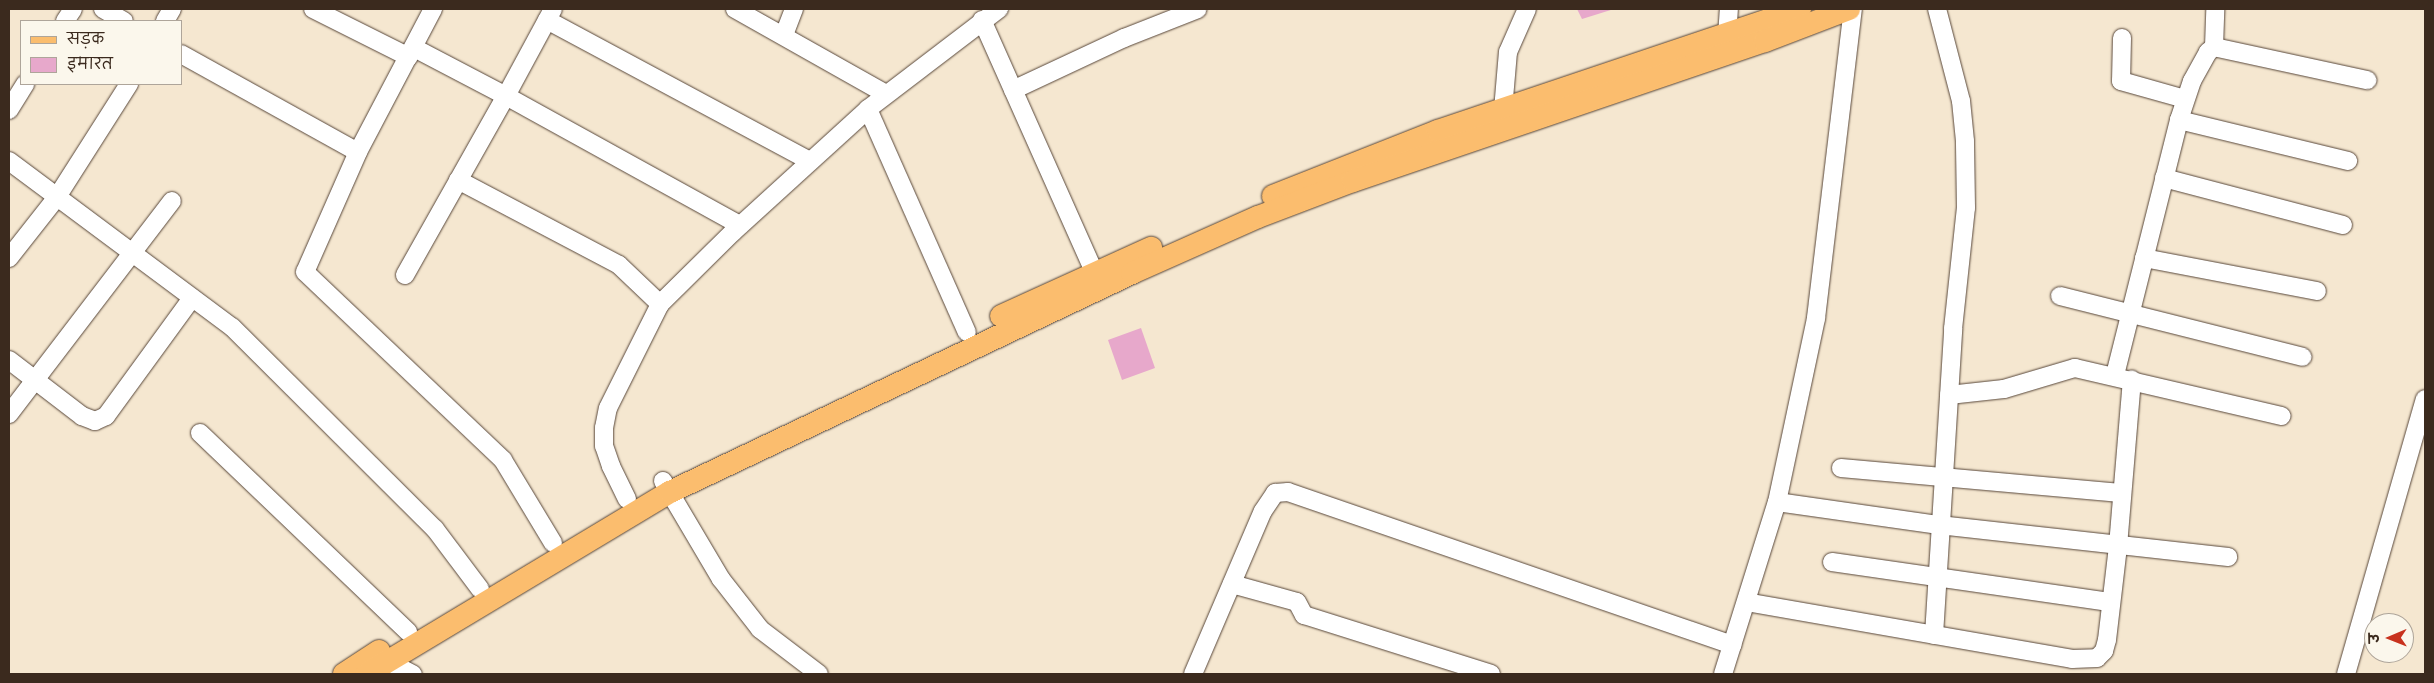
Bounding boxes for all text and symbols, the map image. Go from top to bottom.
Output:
legend [20,20,182,85]
text: सड़क [67,30,104,49]
text: इमारत [67,55,113,74]
north arrow [2364,613,2414,663]
text: उ [2366,633,2383,643]

